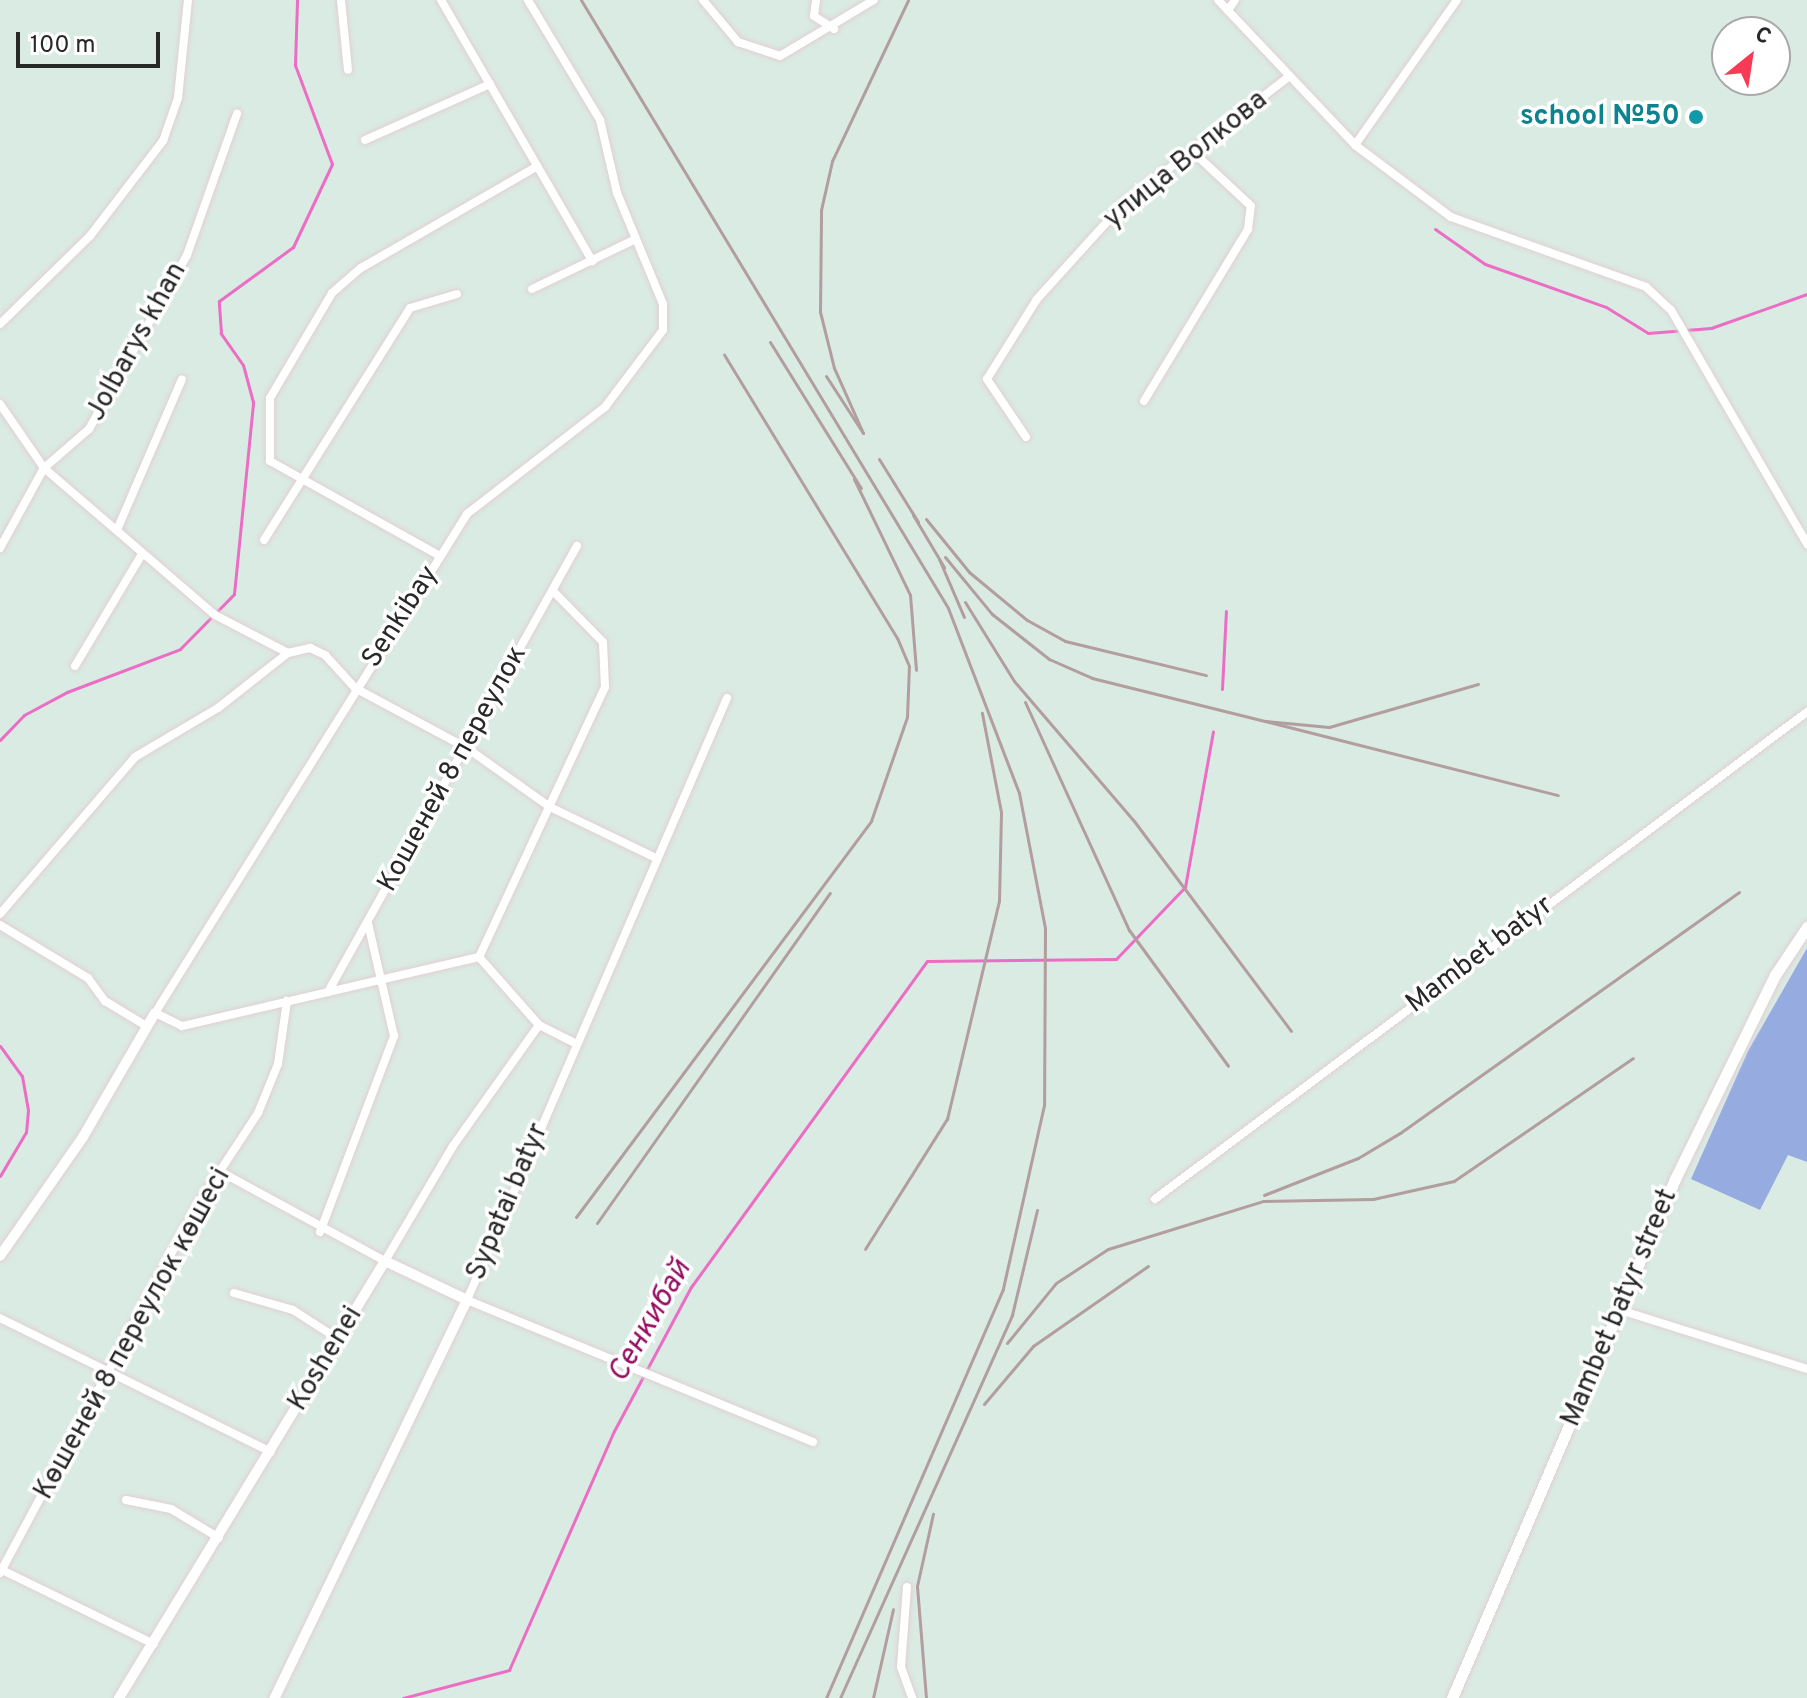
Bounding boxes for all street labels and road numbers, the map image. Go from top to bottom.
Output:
street label: улица Волкова [1097,84,1275,236]
street label: Jolbarys khan [80,257,194,427]
street label: Senkibay [356,560,446,674]
street label: Кошеней 8 переулок [371,640,535,898]
street label: Mambet batyr [1400,889,1560,1021]
street label: Sypatai batyr [460,1119,556,1285]
street label: Көшеней 8 переулок көшесі [28,1162,238,1506]
street label: Mambet batyr street [1555,1184,1685,1432]
street label: Koshenei [282,1301,370,1417]

